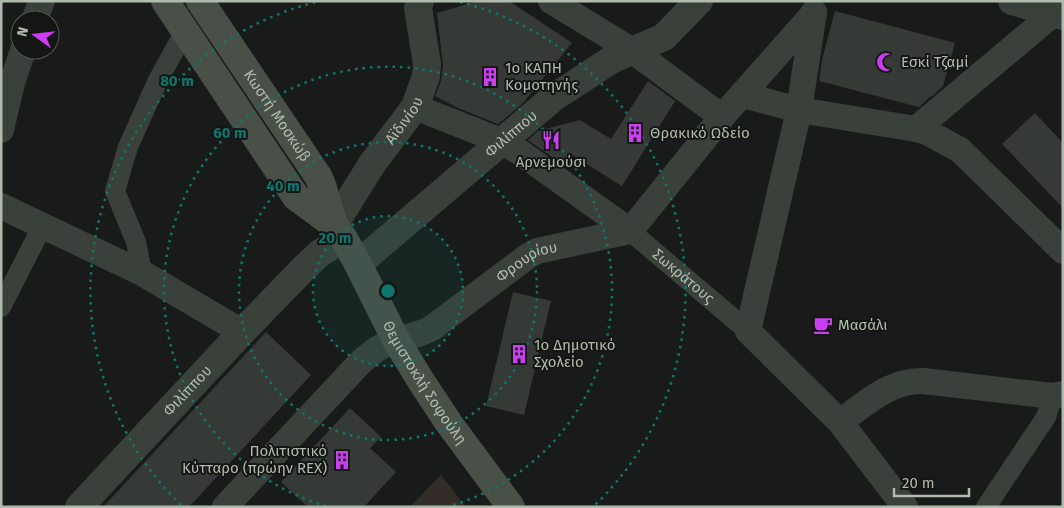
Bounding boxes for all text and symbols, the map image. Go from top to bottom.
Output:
north arrow [10,10,60,60]
text: N [14,25,32,38]
mosque icon: Εσκί Τζαμί [875,51,897,73]
place label: Εσκί Τζαμί [901,53,969,71]
place label: 1ο ΚΑΠΗ Κομοτηνής [505,59,578,94]
street label: Κωστή Μοσκώβ [240,66,314,165]
building icon: 1ο ΚΑΠΗ Κομοτηνής [479,66,501,88]
text: 80 m [160,72,194,90]
street label: Αϊδινίου [381,95,427,148]
street label: Φιλίππου [481,106,541,161]
building icon: Θρακικό Ωδείο [624,122,646,144]
text: 60 m [213,124,247,142]
place label: Θρακικό Ωδείο [650,124,750,142]
restaurant icon: Αρνεμούσι [540,129,562,151]
place label: Αρνεμούσι [516,153,586,171]
text: 40 m [266,177,300,195]
text: 20 m [319,229,351,247]
street label: Φρουρίου [492,238,559,286]
street label: Σωκράτους [649,245,718,307]
centre of rings [379,282,397,300]
cafe icon: Μασάλι [812,314,834,336]
place label: Μασάλι [838,316,887,334]
street label: Θεμιστοκλή Σοφούλη [379,318,471,448]
place label: 1ο Δημοτικό Σχολείο [534,336,616,371]
building icon: 1ο Δημοτικό Σχολείο [508,343,530,365]
street label: Φιλίππου [159,361,215,420]
place label: Πολιτιστικό Κύτταρο (πρώην REX) [182,442,327,477]
building icon: Πολιτιστικό Κύτταρο (πρώην REX) [331,449,353,471]
scale bar [894,466,969,498]
text: 20 m [902,474,935,492]

